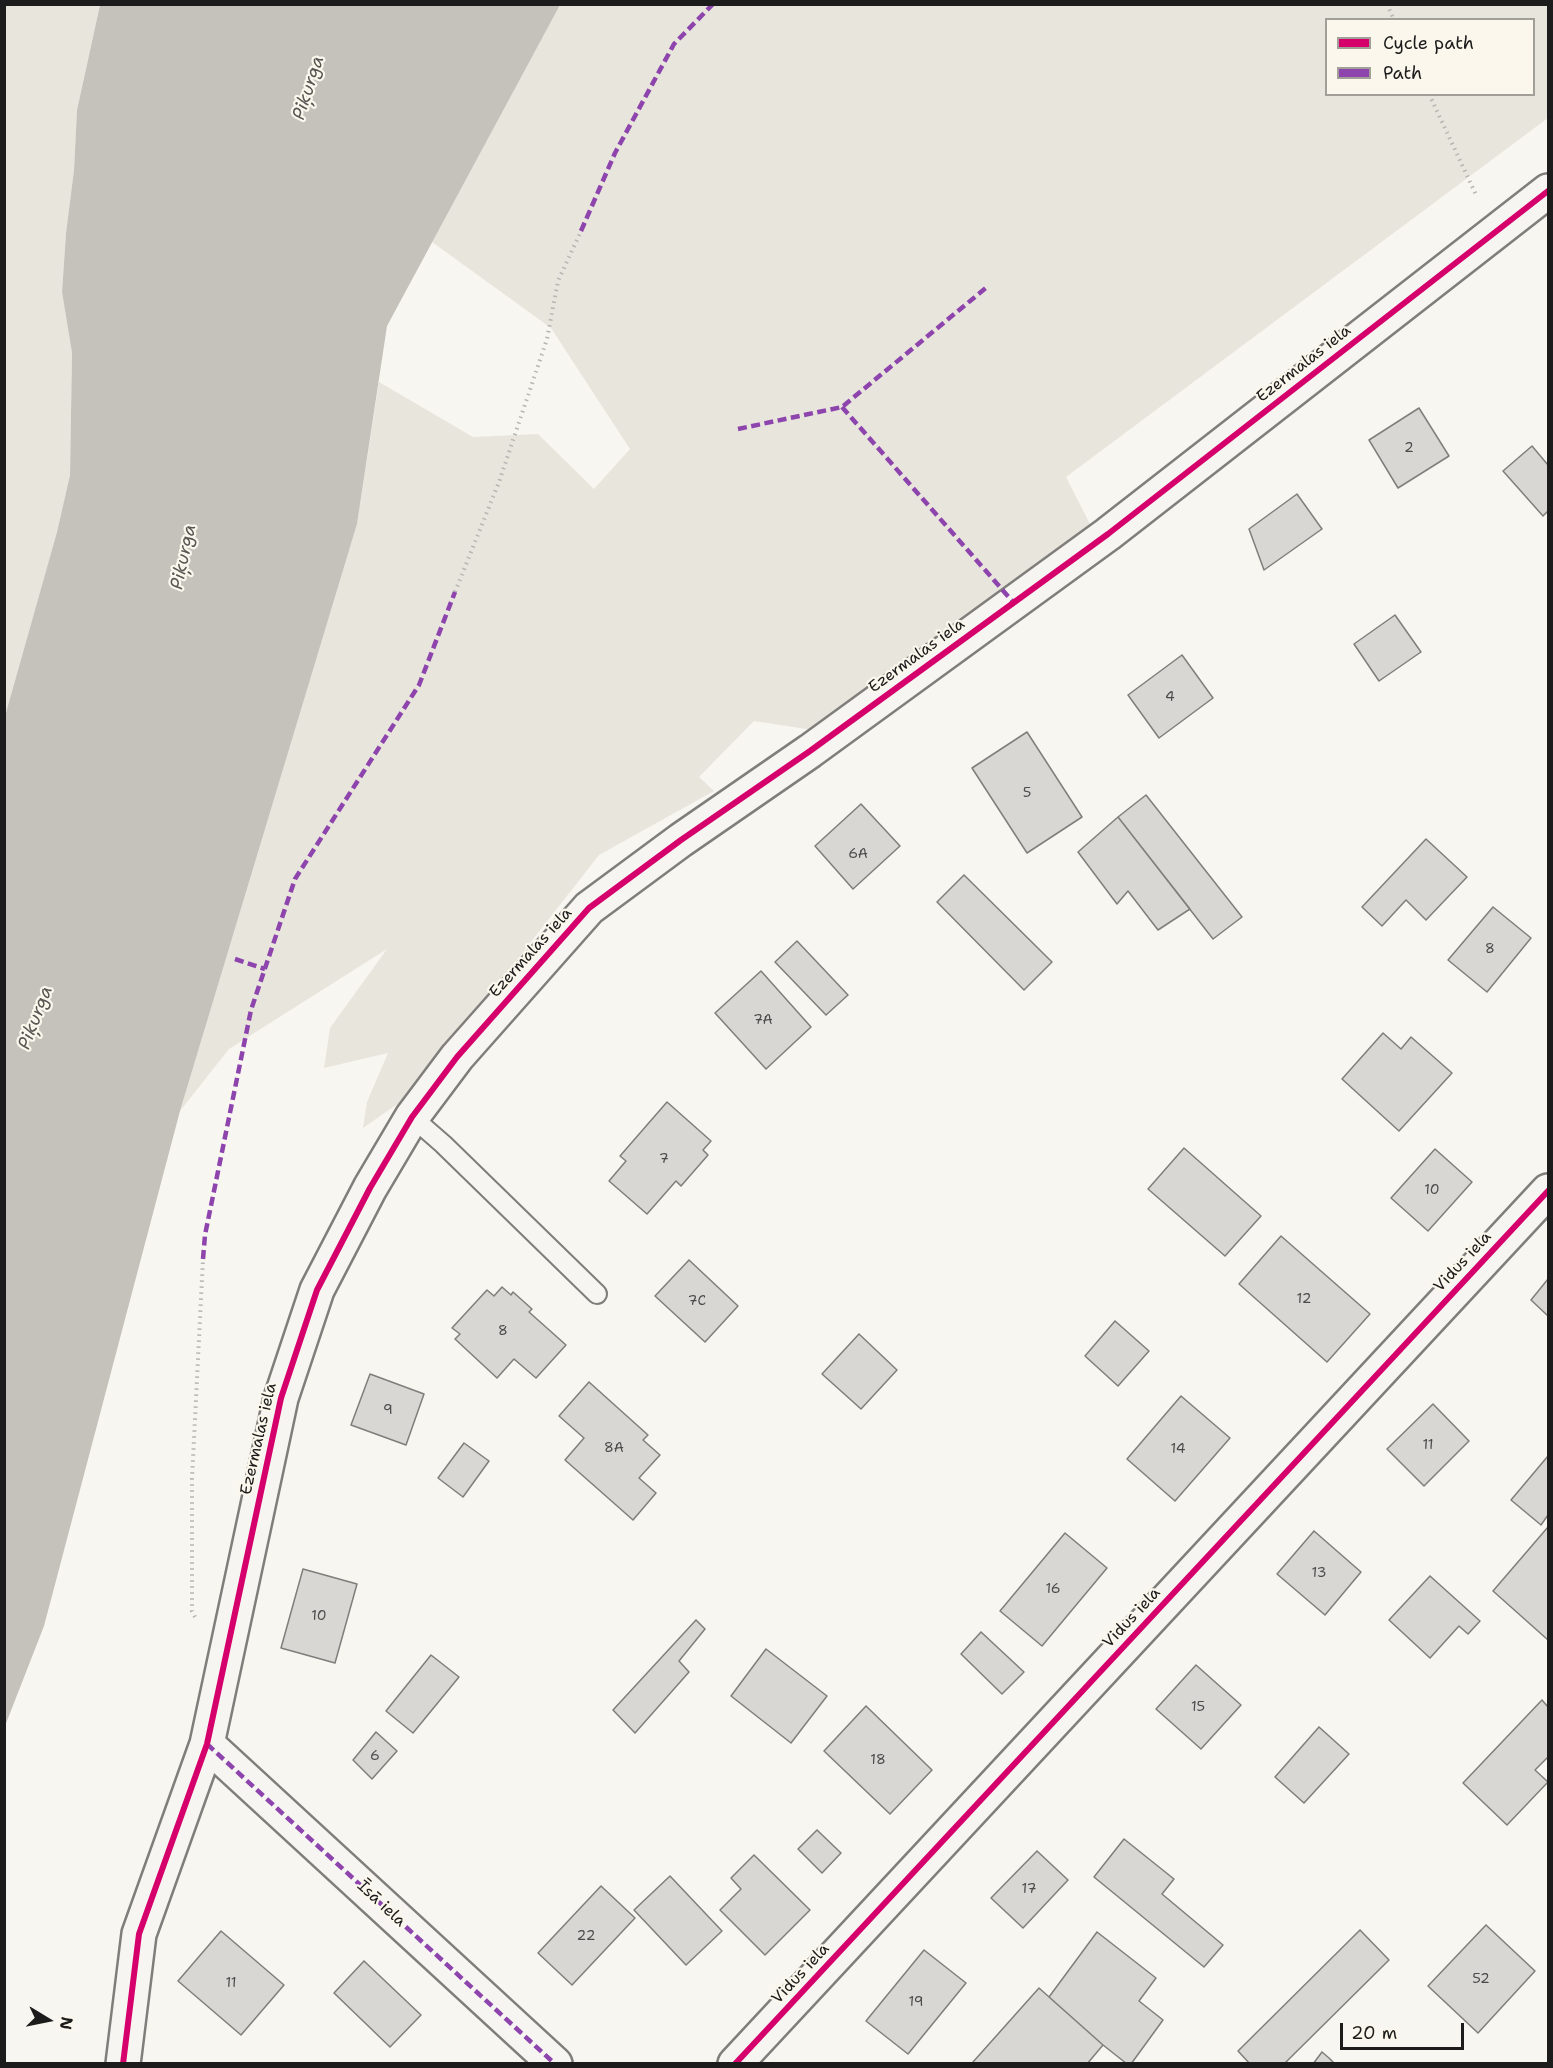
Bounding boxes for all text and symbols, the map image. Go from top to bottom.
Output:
legend [1325,18,1535,96]
text: Cycle path [1383,31,1474,55]
water label: Piķurga [289,53,329,123]
text: Path [1383,61,1422,85]
street label: Ezermalas iela [1253,321,1355,407]
house number: 2 [1404,440,1414,456]
water label: Piķurga [167,523,201,591]
street label: Ezermalas iela [865,615,969,697]
house number: 4 [1165,689,1175,705]
house number: 5 [1023,785,1031,801]
house number: 6A [848,846,868,862]
street label: Ezermalas iela [486,904,576,1002]
house number: 8 [1485,941,1495,957]
water label: Piķurga [14,983,58,1053]
house number: 7A [753,1012,773,1028]
house number: 7 [659,1151,669,1167]
house number: 10 [1424,1182,1440,1198]
street label: Vidus iela [1430,1228,1496,1296]
house number: 12 [1297,1291,1311,1307]
house number: 7C [688,1293,706,1309]
house number: 8 [498,1323,508,1339]
street label: Ezermalas iela [237,1381,281,1497]
house number: 9 [383,1402,393,1418]
house number: 11 [1422,1437,1434,1453]
house number: 8A [604,1440,624,1456]
house number: 14 [1170,1441,1186,1457]
house number: 13 [1312,1565,1326,1581]
house number: 16 [1045,1581,1061,1597]
street label: Vidus iela [1099,1584,1165,1652]
house number: 10 [311,1608,327,1624]
house number: 15 [1191,1699,1205,1715]
house number: 6 [370,1748,380,1764]
house number: 18 [870,1752,886,1768]
street label: Īsā iela [353,1877,409,1931]
house number: 17 [1022,1881,1036,1897]
house number: 22 [577,1928,595,1944]
street label: Vidus iela [768,1940,834,2008]
house number: 52 [1472,1971,1490,1987]
house number: 11 [225,1975,237,1991]
north arrow [18,1990,78,2050]
house number: 19 [908,1994,924,2010]
scale bar [1343,2011,1468,2049]
text: N [55,2015,78,2031]
text: 20 m [1351,2021,1397,2045]

